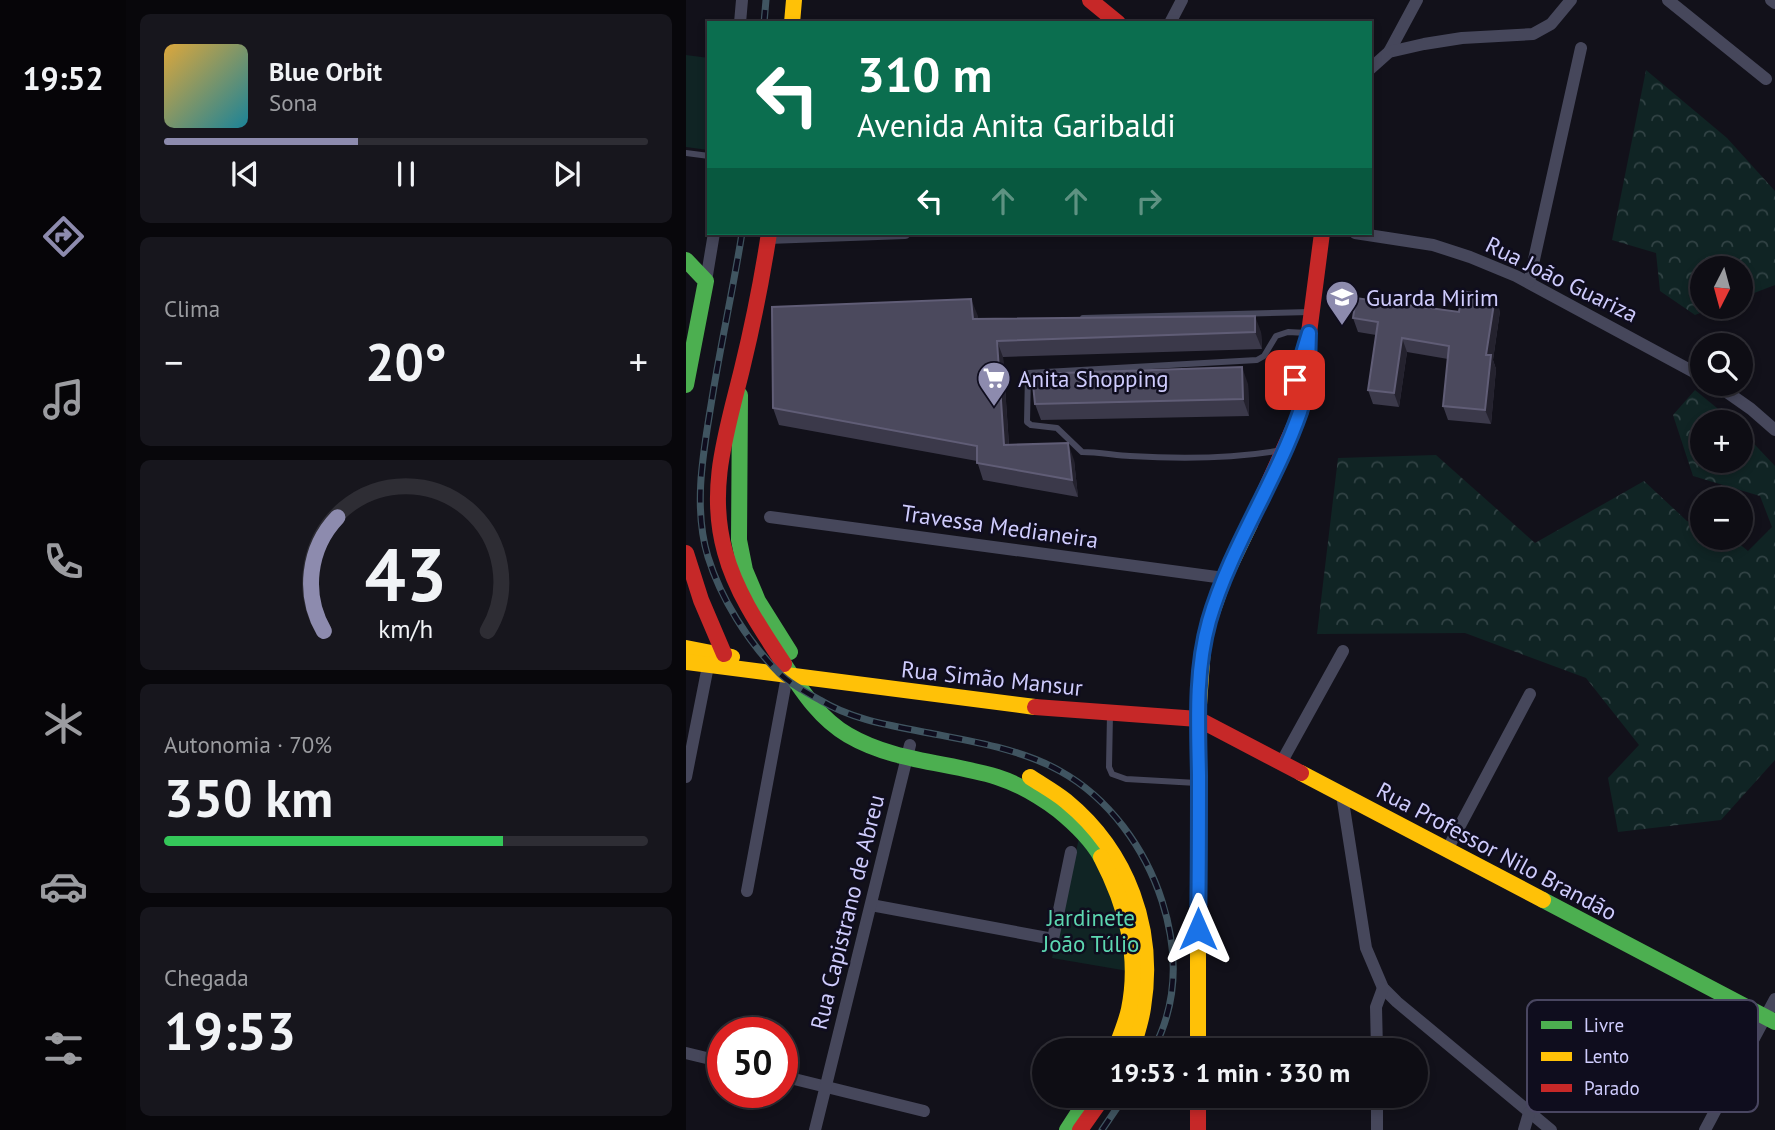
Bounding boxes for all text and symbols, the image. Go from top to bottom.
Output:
text: 310 m [857,42,992,106]
icon: left [742,49,833,140]
text: Blue Orbit [269,55,382,88]
text: 19:52 [22,57,104,99]
text: Sona [269,88,318,117]
text: Avenida Anita Garibaldi [857,104,1176,146]
icon: previous [226,155,264,193]
icon: pause [387,155,425,193]
icon: next [548,155,586,193]
icon: left [911,182,949,220]
icon: ahead [984,182,1022,220]
icon: ahead [1057,182,1095,220]
icon: right [1130,182,1168,220]
icon: directions [39,212,88,261]
street label: Rua João Guariza [1481,230,1643,328]
north arrow [1690,256,1754,318]
map controls [1690,256,1753,550]
school or university icon: Guarda Mirim [1323,278,1361,327]
place label: Guarda Mirim [1366,283,1499,312]
text: Clima [164,294,220,323]
text: 20° [365,328,447,395]
button: search [1690,333,1753,396]
text: − [164,337,183,386]
text: + [629,337,648,386]
pin [1265,350,1325,410]
supermarket icon: Anita Shopping [975,359,1013,408]
icon: arrive [1276,361,1314,399]
place label: Anita Shopping [1018,364,1169,393]
icon: music [39,375,88,424]
button: + [1690,410,1753,473]
button: − [1690,487,1753,550]
street label: Travessa Medianeira [900,498,1100,554]
text: 43 [365,527,447,621]
icon: phone [39,537,88,586]
text: km/h [379,613,433,645]
street label: Rua Simão Mansur [900,654,1084,702]
icon: climate [39,699,88,748]
text: Autonomia · 70% [164,730,332,759]
text: 350 km [164,764,333,831]
street label: Rua Professor Nilo Brandão [1372,775,1622,927]
street label: Rua Capistrano de Abreu [804,791,890,1033]
icon: car [39,862,88,911]
position arrow [1161,892,1235,966]
park label: Jardinete João Túlio [1042,903,1139,958]
text: Chegada [164,963,249,992]
text: 19:53 [164,997,296,1064]
legend [1527,1000,1758,1112]
text: Livre [1584,1013,1624,1037]
speed limit sign: 50 [707,1017,798,1108]
icon: filters [39,1024,88,1073]
text: Lento [1584,1044,1629,1068]
text: 19:53 · 1 min · 330 m [1110,1056,1350,1089]
text: Parado [1584,1076,1640,1100]

